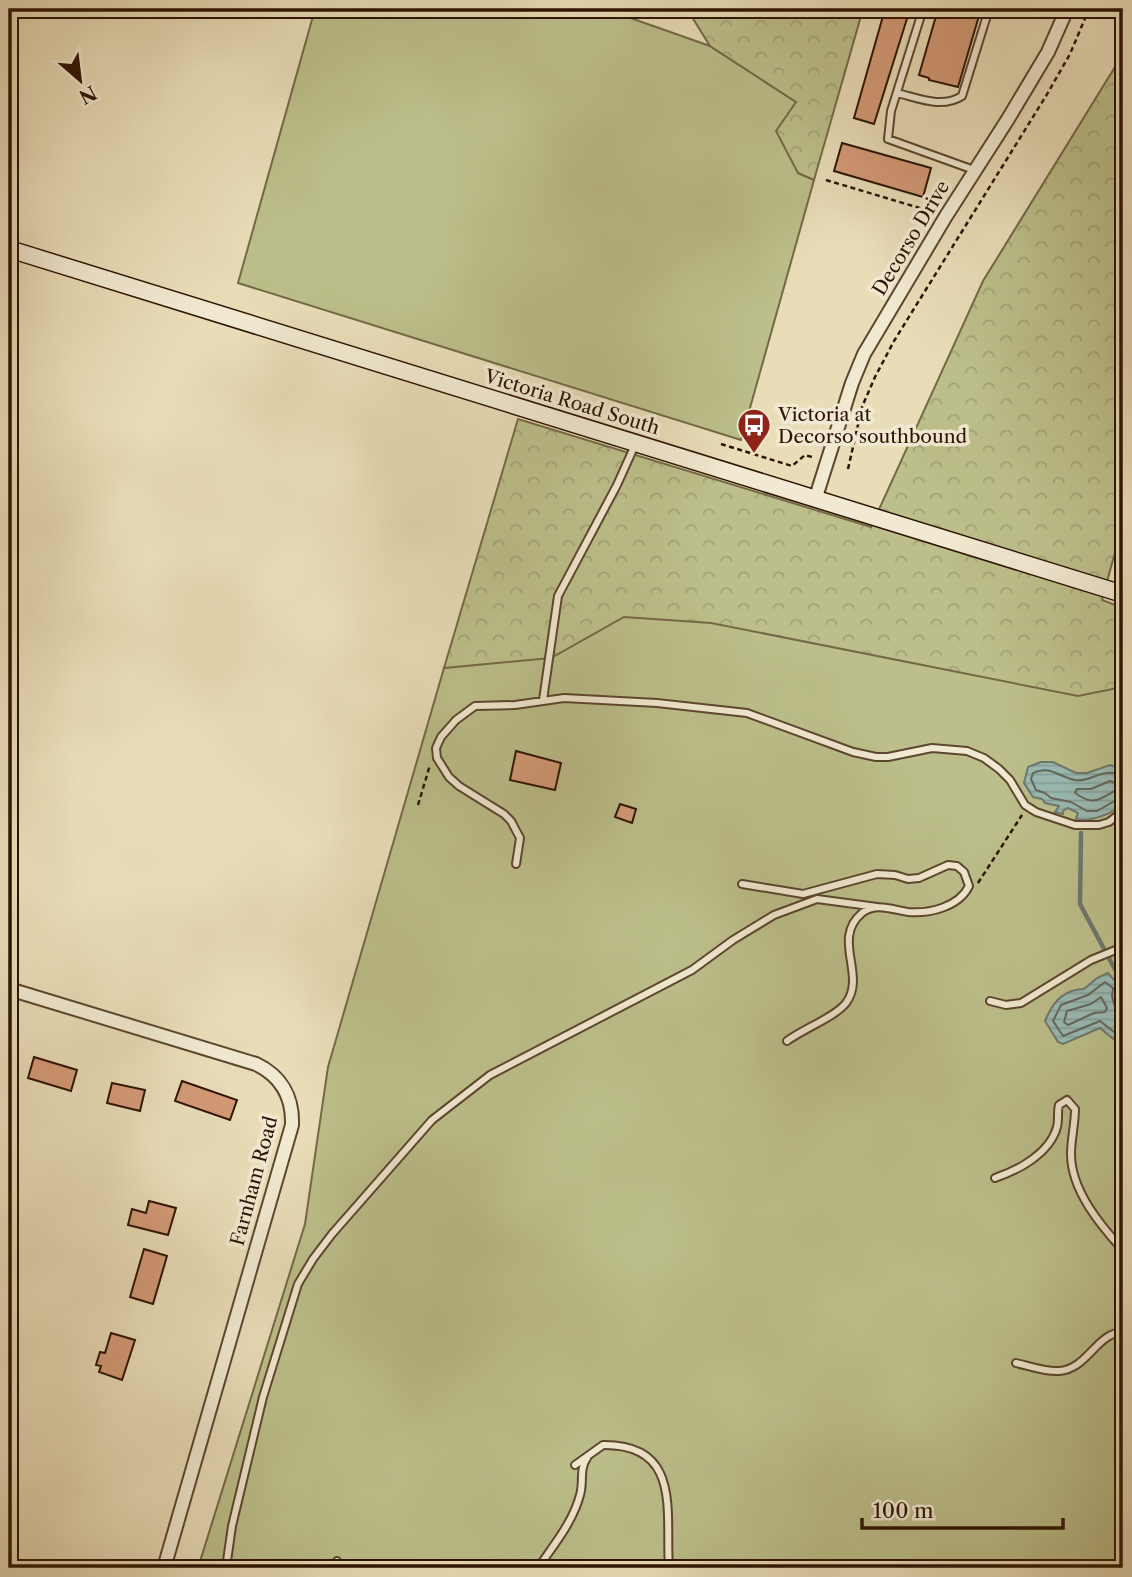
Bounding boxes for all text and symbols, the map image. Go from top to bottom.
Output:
north arrow [46,46,116,116]
text: N [75,81,100,109]
street label: Decorso Drive [868,176,954,300]
street label: Victoria Road South [481,364,662,440]
place label: Victoria at Decorso southbound [777,403,968,448]
bus stop icon: Victoria at Decorso southbound [735,406,773,455]
street label: Farnham Road [226,1113,282,1248]
scale bar [862,1486,1064,1530]
text: 100 m [873,1498,934,1523]

